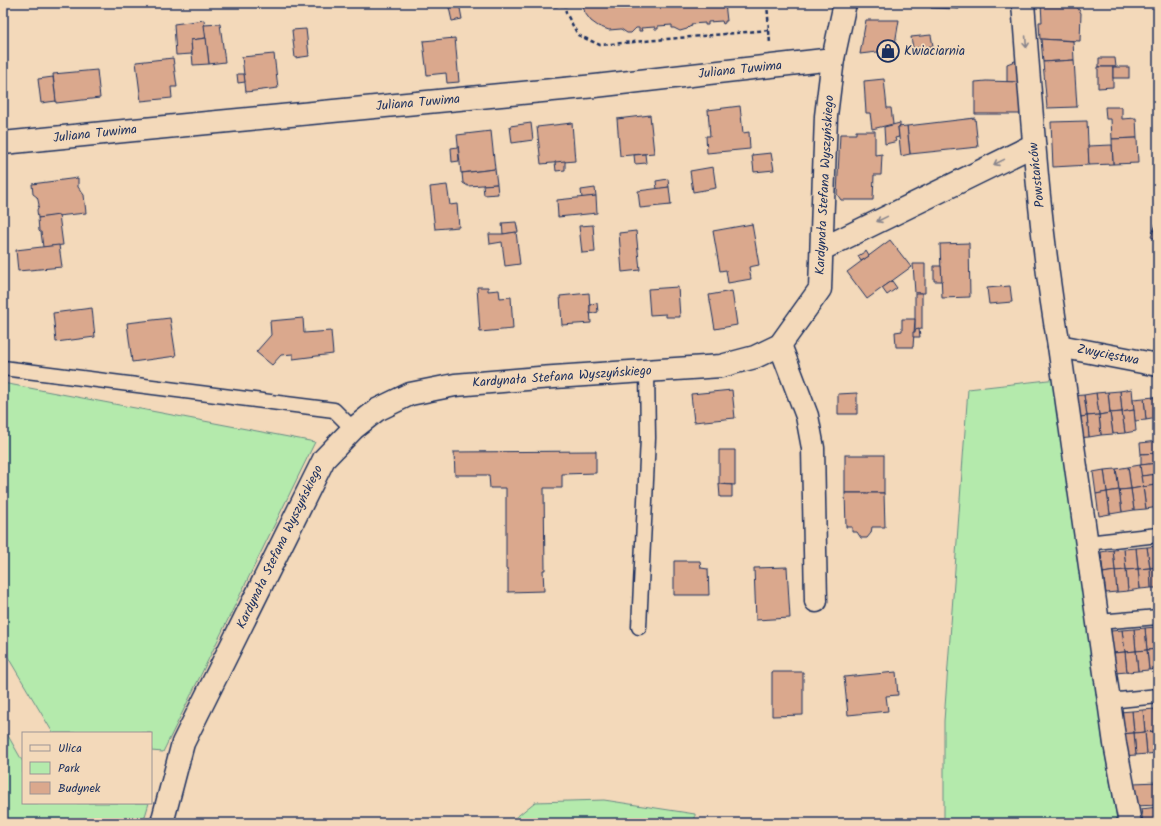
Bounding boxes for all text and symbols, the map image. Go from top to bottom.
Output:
one-way arrow [1023,35,1030,48]
shop icon: Kwiaciarnia [875,38,901,64]
place label: Kwiaciarnia [904,41,965,62]
street label: Juliana Tuwima [697,55,783,85]
street label: Juliana Tuwima [375,89,461,117]
street label: Kardynała Stefana Wyszyńskiego [810,95,840,275]
street label: Juliana Tuwima [52,119,138,149]
street label: Powstańców [1023,141,1051,209]
one-way arrow [993,159,1005,166]
one-way arrow [877,216,889,224]
street label: Zwycięstwa [1075,339,1141,371]
street label: Kardynała Stefana Wyszyńskiego [472,360,653,394]
street label: Kardynała Stefana Wyszyńskiego [231,461,329,632]
legend [22,732,152,804]
text: Ulica [58,739,82,758]
text: Park [58,759,80,778]
text: Budynek [58,779,101,798]

